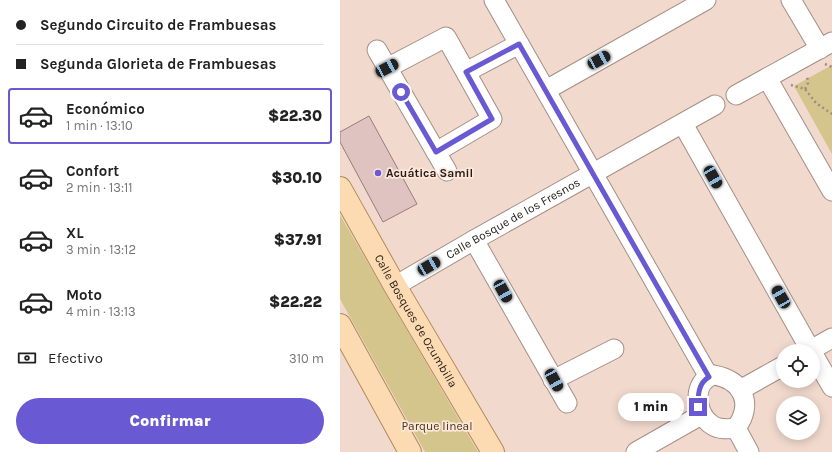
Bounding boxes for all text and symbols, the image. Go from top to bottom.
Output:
text: Segundo Circuito de Frambuesas [40,16,276,34]
car [586,49,612,71]
text: Segunda Glorieta de Frambuesas [40,55,276,73]
car [374,57,400,79]
route start [392,83,410,101]
icon: car [18,98,54,134]
text: Económico [66,100,145,118]
text: $22.30 [268,107,322,125]
text: 1 min · 13:10 [66,118,133,133]
icon: car [18,160,54,196]
text: Confort [66,162,119,180]
car [702,164,724,190]
place label: Acuática Samil [386,166,473,180]
marker: Acuática Samil [373,168,383,178]
text: $30.10 [271,169,322,187]
street label: Calle Bosque de los Fresnos [443,175,583,262]
text: 2 min · 13:11 [66,180,133,195]
icon: car [18,222,54,258]
text: XL [66,224,84,242]
text: $37.91 [274,231,322,249]
text: 3 min · 13:12 [66,242,136,257]
street label: Calle Bosques de Ozumbilla [372,252,460,390]
car [416,255,442,277]
car [492,278,514,304]
icon: car [18,284,54,320]
car [770,284,792,310]
text: Moto [66,286,102,304]
text: $22.22 [269,293,322,311]
text: 4 min · 13:13 [66,304,136,319]
map controls [776,344,820,440]
button: locate [776,344,820,388]
icon: cash [16,347,38,369]
text: Efectivo [48,349,103,367]
text: 310 m [289,351,324,366]
car [543,367,565,393]
callout: 1 min [618,393,684,421]
button: layers [776,396,820,440]
button: Confirmar [16,398,324,444]
route end [689,398,707,416]
text: 1 min [634,399,668,414]
park label: Parque lineal [401,419,473,433]

